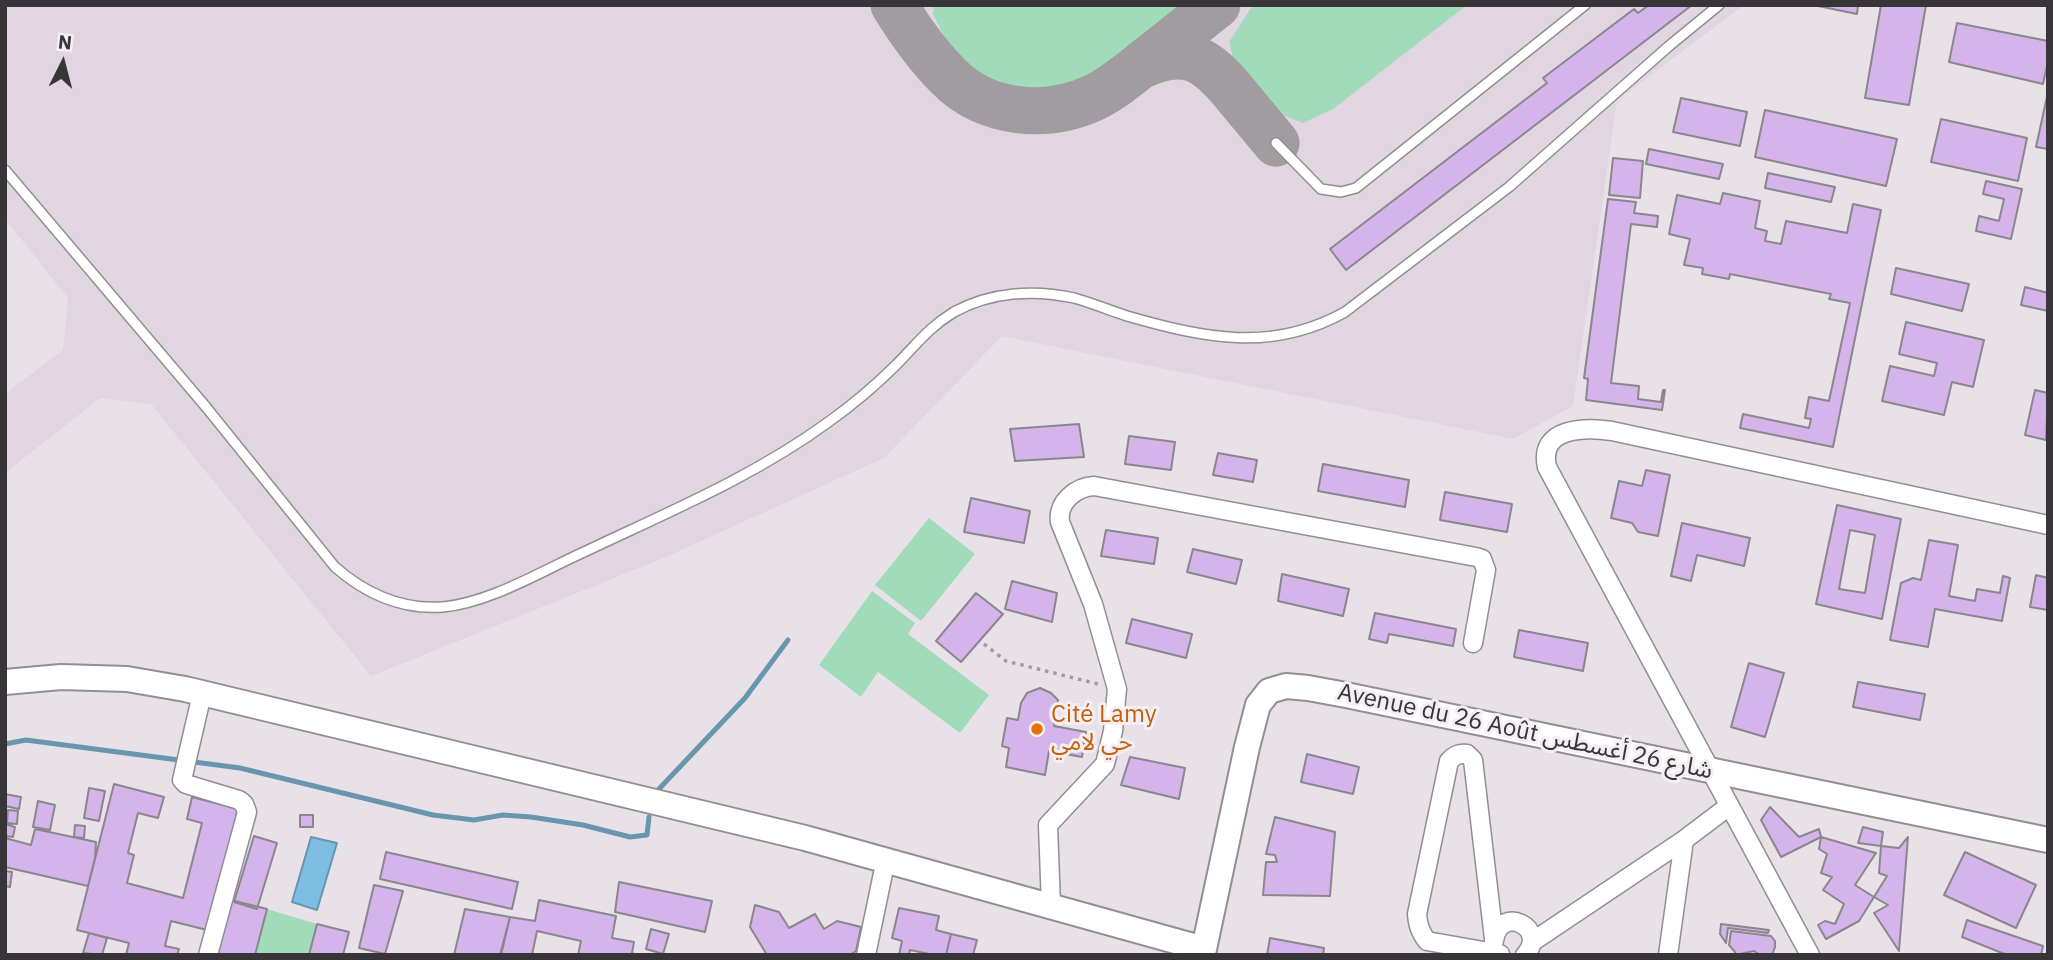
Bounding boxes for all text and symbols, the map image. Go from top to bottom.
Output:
north arrow [28,28,98,98]
text: N [57,29,73,55]
street label: Avenue du 26 Août شارع 26 أغسطس [1335,678,1715,786]
place label: Cité Lamy حي لامي [1051,701,1157,757]
marker: Cité Lamy حي لامي [1029,721,1045,737]

